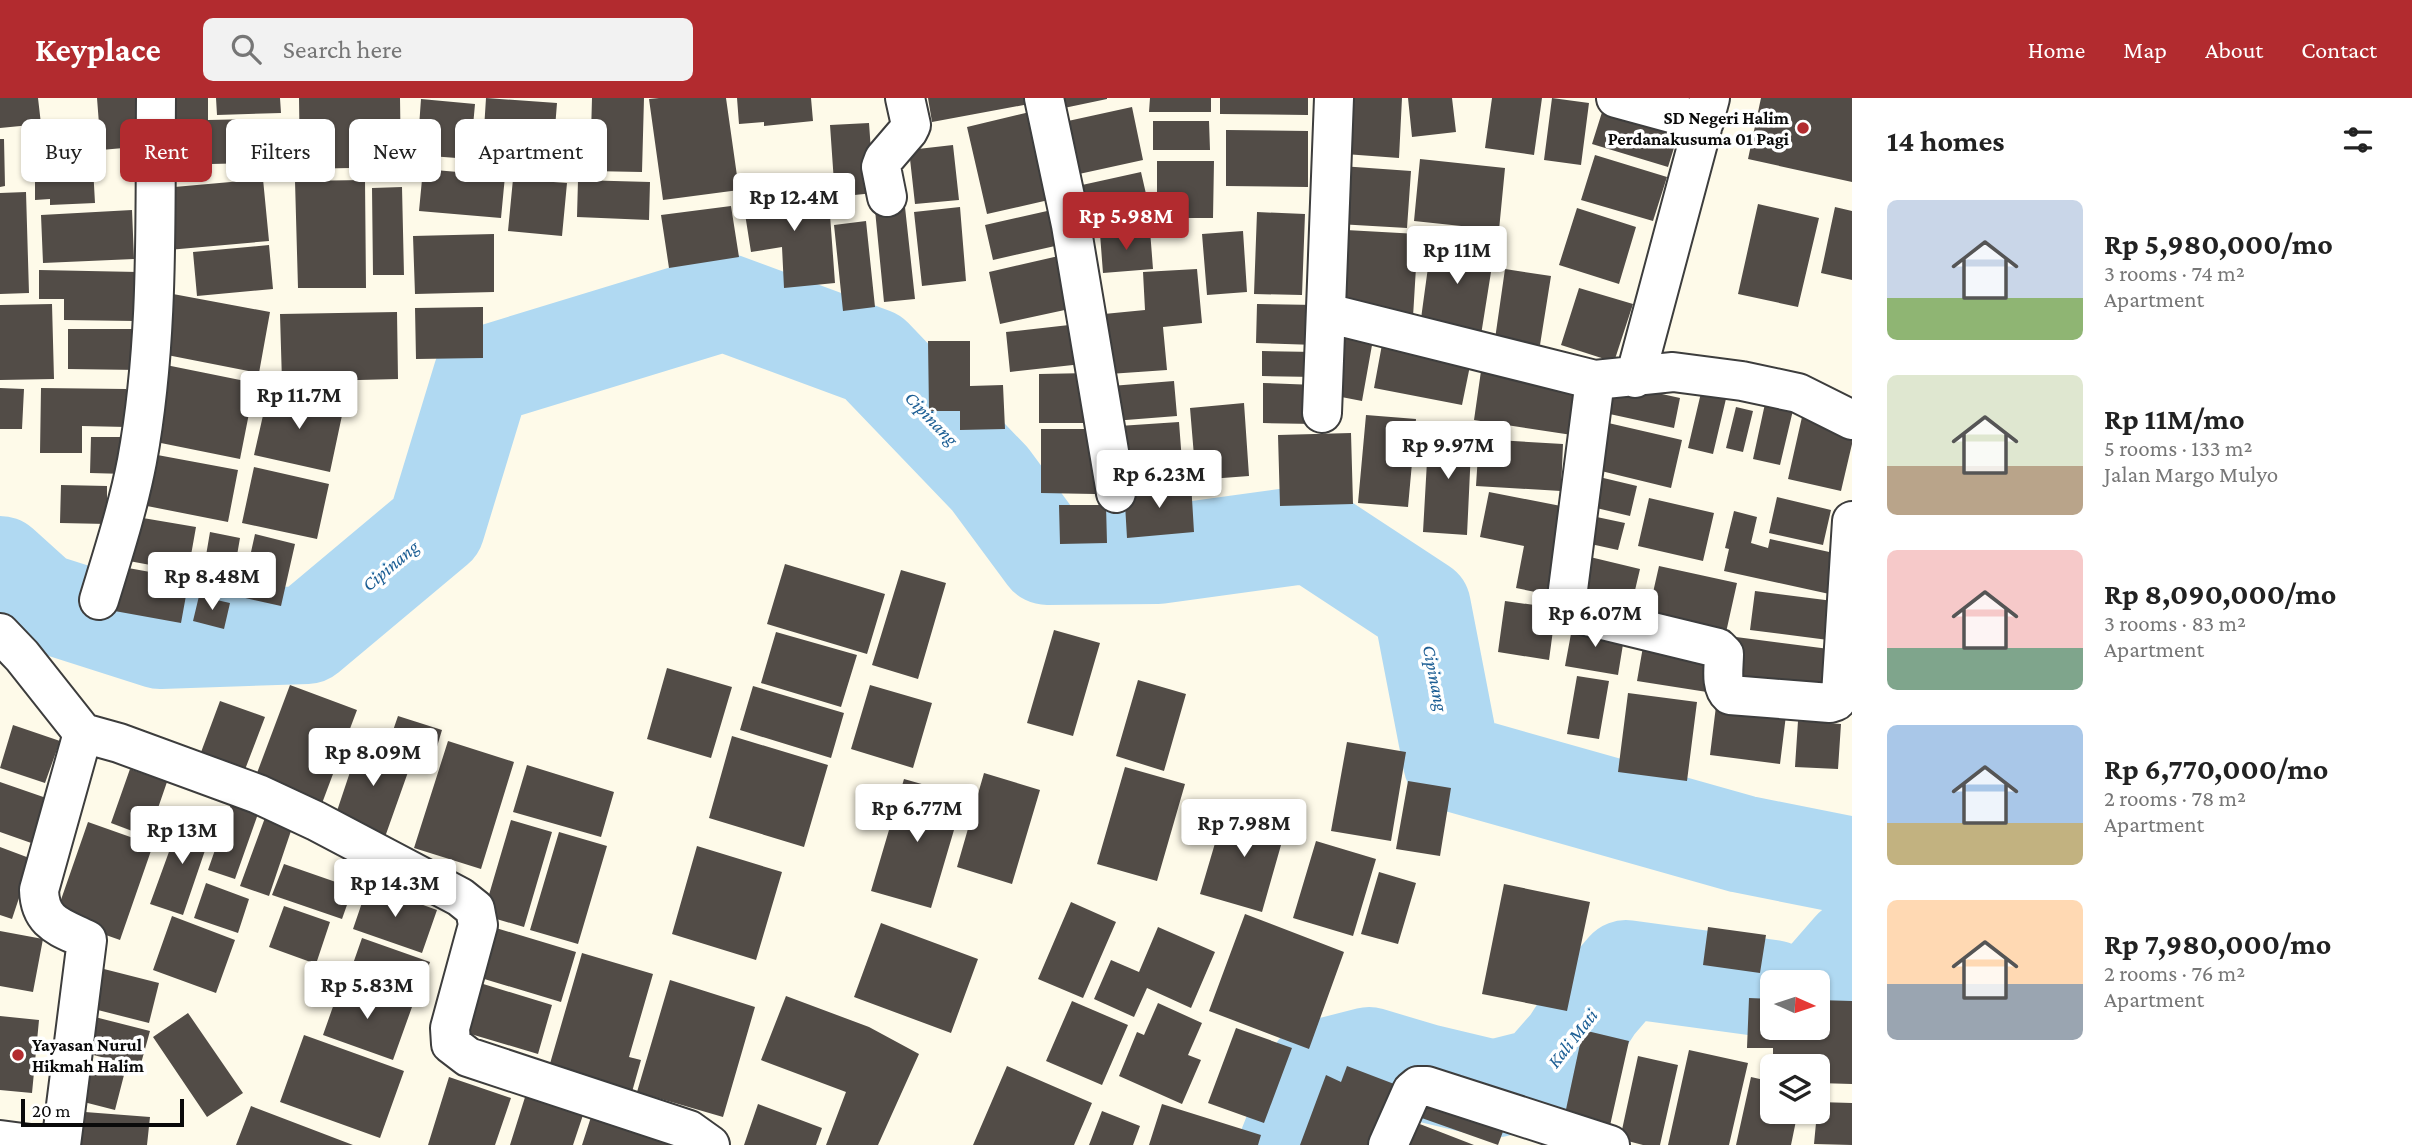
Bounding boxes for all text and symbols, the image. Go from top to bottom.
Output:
search box [203,18,693,81]
icon: search [227,30,265,68]
text: Keyplace [35,31,161,68]
text: Search here [283,35,402,64]
text: Home [2028,36,2085,63]
text: Map [2123,36,2167,63]
text: About [2205,36,2263,63]
text: Contact [2301,36,2377,63]
place label: SD Negeri Halim Perdanakusuma 01 Pagi [1608,108,1790,149]
chip: Buy [21,119,106,182]
chip: Rent [120,119,212,182]
chip: Filters [226,119,335,182]
chip: New [349,119,441,182]
chip: Apartment [455,119,607,182]
marker: SD Negeri Halim Perdanakusuma 01 Pagi [1795,120,1811,136]
icon: filters [2339,121,2377,159]
text: 14 homes [1887,124,2005,157]
pin: Rp 12.4M [722,174,866,233]
text: Rp 12.4M [749,183,839,209]
pin: Rp 5.98M [1054,192,1198,252]
text: Rp 5.98M [1079,202,1173,228]
pin: Rp 11M [1400,226,1514,286]
text: Rp 5,980,000/mo [2104,227,2333,260]
icon: home [1943,228,2027,312]
text: Rp 11M [1423,236,1491,262]
text: 3 rooms · 74 m² [2104,260,2245,286]
text: Apartment [2104,286,2204,312]
pin: Rp 11.7M [227,372,371,431]
text: Rp 11.7M [256,381,342,407]
water label: Cipinang [901,387,963,450]
text: Rp 11M/mo [2104,402,2245,435]
icon: home [1943,403,2027,487]
pin: Rp 9.97M [1376,422,1520,481]
text: Rp 9.97M [1402,431,1494,457]
text: 5 rooms · 133 m² [2104,435,2252,461]
pin: Rp 6.23M [1087,450,1231,510]
text: Rp 6.23M [1113,460,1205,486]
text: Jalan Margo Mulyo [2104,461,2278,487]
water label: Cipinang [358,535,423,595]
pin: Rp 8.48M [140,552,284,612]
text: Rp 8.48M [164,562,260,588]
text: Rp 8,090,000/mo [2104,577,2336,610]
icon: home [1943,578,2027,662]
pin: Rp 6.07M [1523,589,1667,649]
text: Rp 6.07M [1548,599,1642,625]
text: 3 rooms · 83 m² [2104,610,2246,636]
text: Apartment [2104,636,2204,662]
water label: Cipinang [1419,643,1452,714]
pin: Rp 8.09M [301,728,445,788]
text: Rp 8.09M [325,738,421,764]
text: Rp 6,770,000/mo [2104,752,2328,785]
icon: home [1943,753,2027,837]
pin: Rp 6.77M [845,784,989,844]
text: 2 rooms · 78 m² [2104,785,2246,811]
text: Rp 6.77M [871,794,963,820]
pin: Rp 7.98M [1172,800,1316,859]
pin: Rp 13M [125,806,239,866]
text: Rp 7.98M [1197,809,1291,835]
text: Apartment [2104,811,2204,837]
text: Rp 13M [147,816,217,842]
pin: Rp 14.3M [323,860,467,919]
text: Rp 14.3M [350,869,440,895]
text: Rp 7,980,000/mo [2104,927,2331,960]
icon: home [1943,928,2027,1012]
text: 2 rooms · 76 m² [2104,960,2245,986]
pin: Rp 5.83M [295,962,439,1021]
north arrow [1760,970,1830,1040]
map controls [1760,970,1830,1124]
text: Rp 5.83M [320,971,414,997]
text: Apartment [2104,986,2204,1012]
water label: Kali Mati [1543,1004,1602,1072]
place label: Yayasan Nurul Hikmah Halim [32,1035,145,1076]
marker: Yayasan Nurul Hikmah Halim [10,1047,26,1063]
button: layers [1760,1054,1830,1124]
scale bar [21,1096,184,1128]
text: 20 m [32,1100,71,1121]

